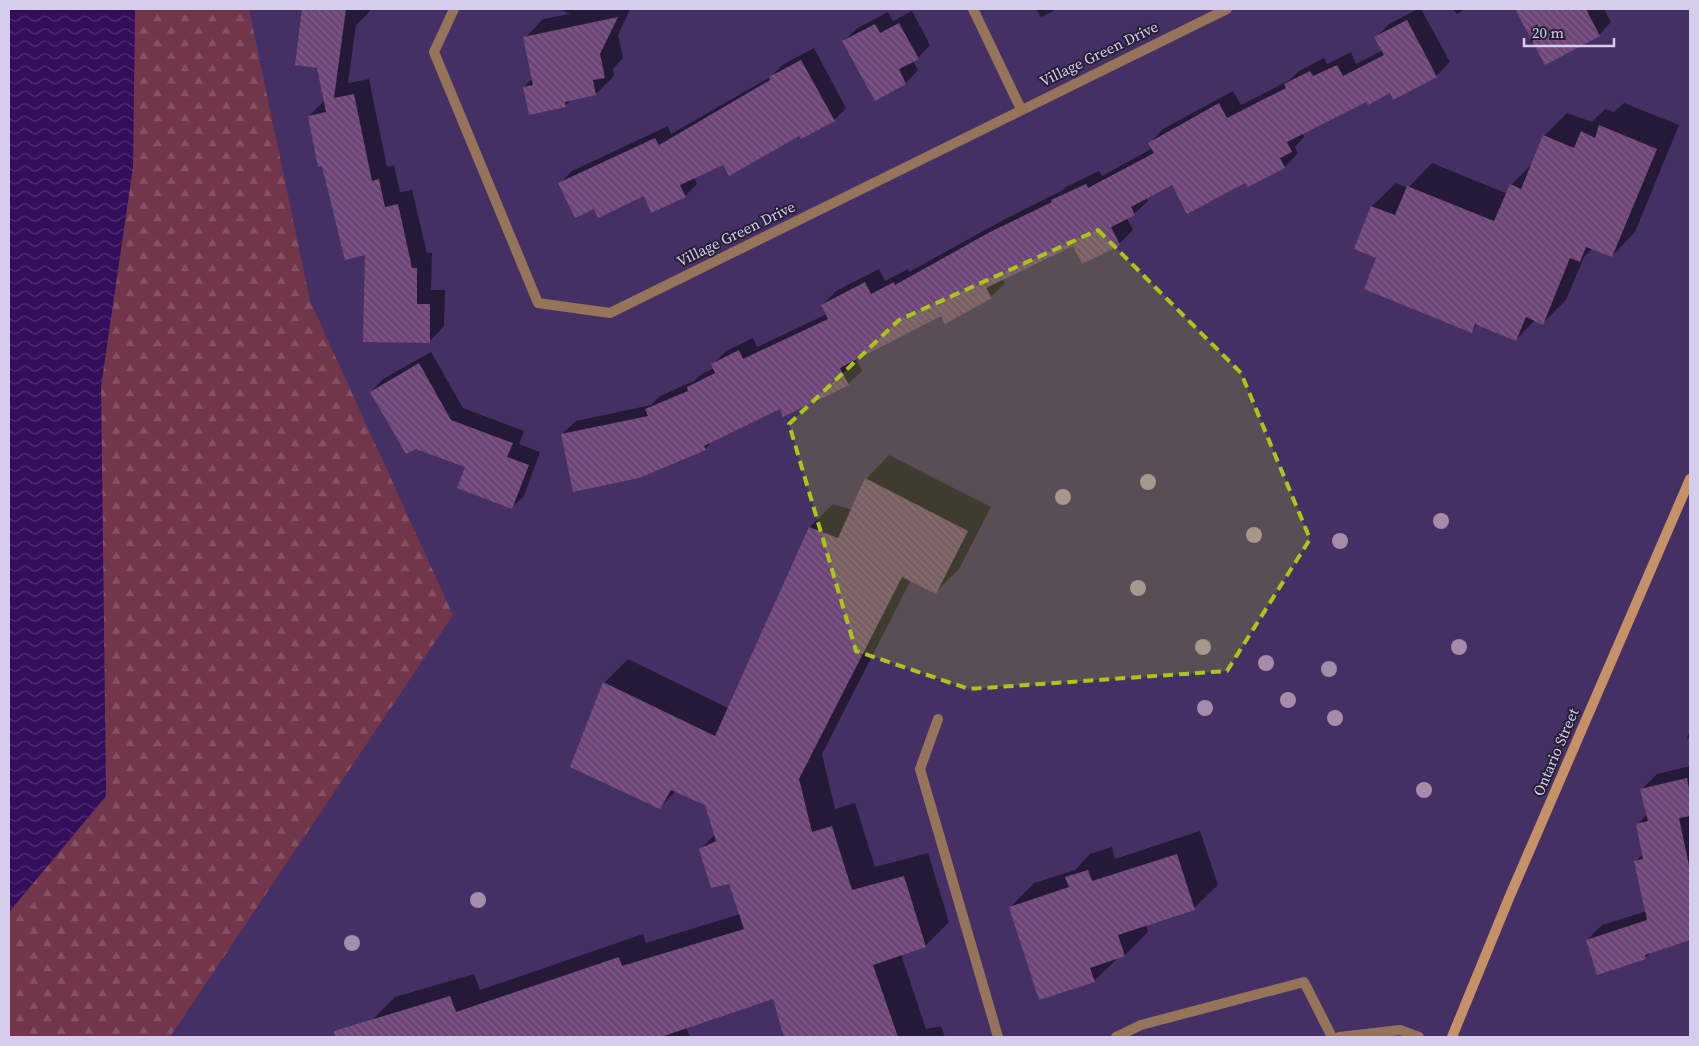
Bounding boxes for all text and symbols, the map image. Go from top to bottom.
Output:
scale bar [1524,15,1614,47]
street label: Village Green Drive [1036,16,1162,91]
text: 20 m [1532,22,1564,43]
street label: Village Green Drive [673,196,799,271]
street label: Ontario Street [1528,705,1583,799]

